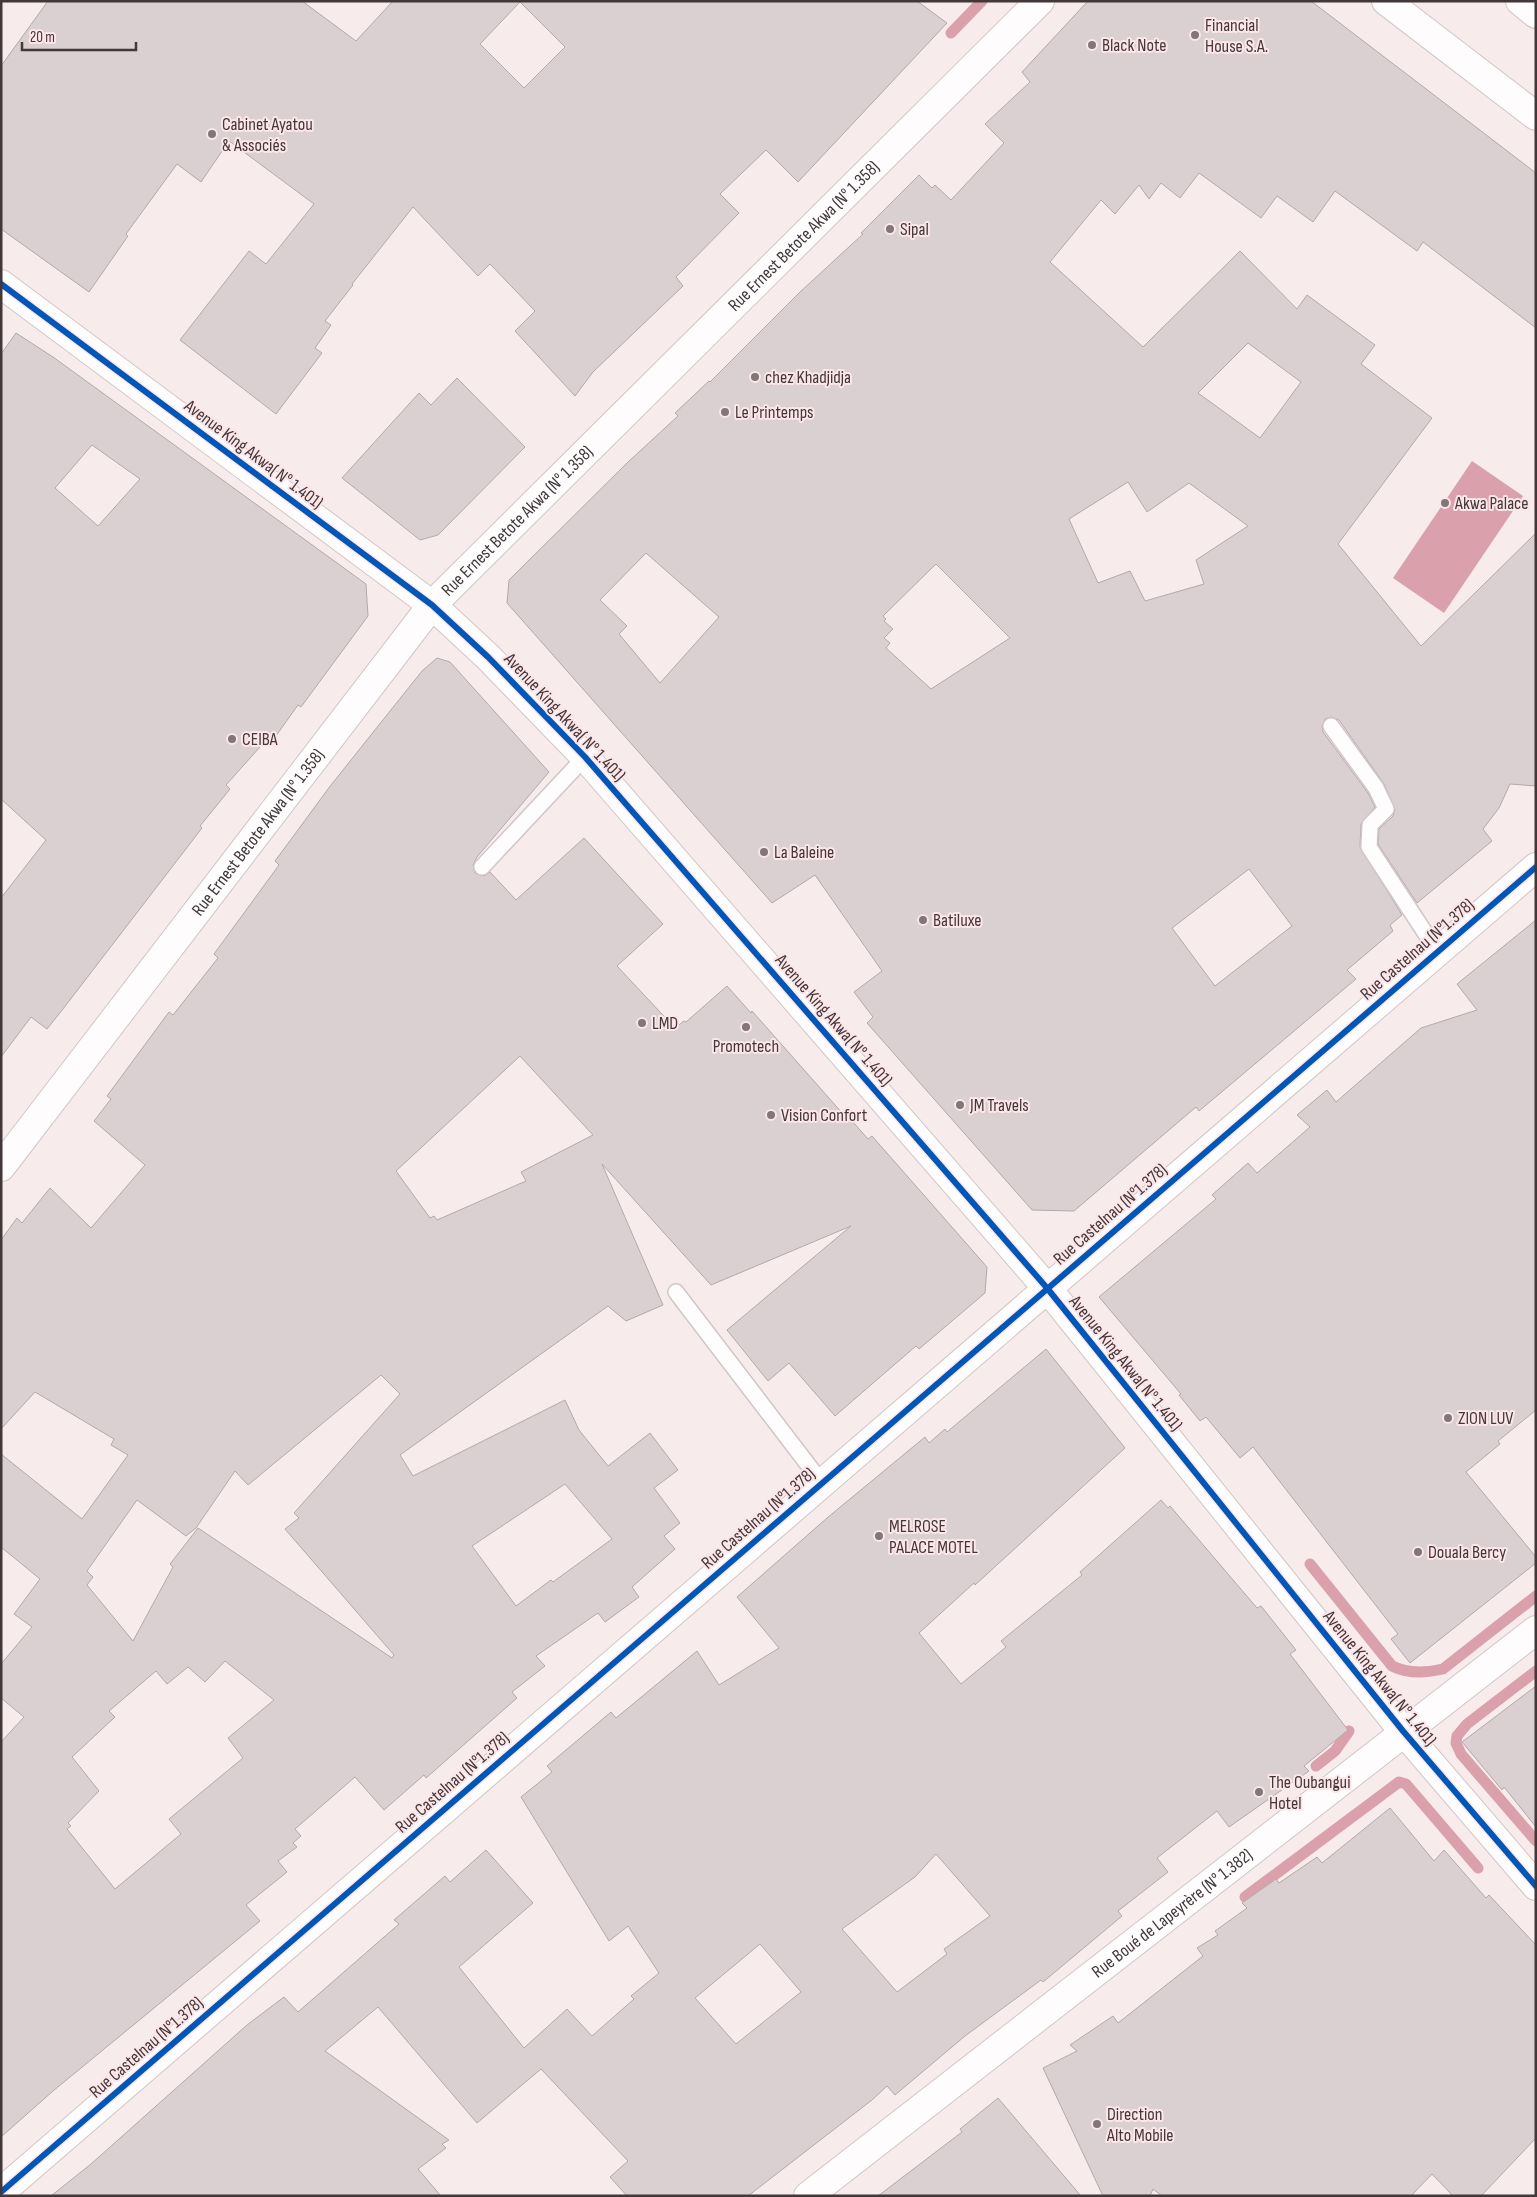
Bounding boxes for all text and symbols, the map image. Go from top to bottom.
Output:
place label: Financial House S.A. [1205,15,1268,57]
scale bar [22,20,136,52]
text: 20 m [30,28,55,47]
marker: Financial House S.A. [1189,29,1201,41]
place label: Black Note [1102,35,1166,56]
marker: Black Note [1086,39,1098,51]
place label: Cabinet Ayatou & Associés [222,114,313,156]
marker: Cabinet Ayatou & Associés [206,128,218,140]
street label: Rue Ernest Betote Akwa (N° 1.358) [724,157,884,316]
place label: Sipal [900,219,929,240]
marker: Sipal [884,223,896,235]
place label: chez Khadjidja [765,367,851,388]
marker: chez Khadjidja [749,371,761,383]
street label: Avenue King Akwa( N° 1.401) [180,395,327,513]
place label: Le Printemps [735,402,814,423]
marker: Le Printemps [719,406,731,418]
street label: Rue Ernest Betote Akwa (N° 1.358) [437,441,597,601]
place label: Akwa Palace [1454,493,1528,514]
marker: Akwa Palace [1439,497,1451,509]
street label: Avenue King Akwa( N° 1.401) [499,648,630,786]
place label: CEIBA [242,729,278,750]
marker: CEIBA [226,733,238,745]
street label: Rue Ernest Betote Akwa (N° 1.358) [188,745,329,920]
place label: La Baleine [774,842,834,863]
marker: La Baleine [758,846,770,858]
street label: Rue Castelnau (N°1.378) [1356,894,1478,1004]
place label: Batiluxe [933,910,981,931]
marker: Batiluxe [917,914,929,926]
street label: Avenue King Akwa( N° 1.401) [770,949,897,1091]
place label: LMD [652,1013,678,1034]
marker: LMD [636,1017,648,1029]
marker: Promotech [740,1021,752,1033]
place label: Promotech [713,1036,779,1057]
place label: JM Travels [969,1095,1029,1116]
marker: JM Travels [954,1099,966,1111]
place label: Vision Confort [781,1105,868,1126]
marker: Vision Confort [765,1109,777,1121]
street label: Rue Castelnau (N°1.378) [1049,1159,1171,1269]
street label: Avenue King Akwa( N° 1.401) [1064,1291,1187,1435]
place label: ZION LUV [1458,1408,1513,1429]
marker: ZION LUV [1442,1412,1454,1424]
street label: Rue Castelnau (N°1.378) [697,1463,819,1573]
place label: MELROSE PALACE MOTEL [889,1516,978,1558]
marker: MELROSE PALACE MOTEL [873,1530,885,1542]
place label: Douala Bercy [1428,1542,1506,1563]
marker: Douala Bercy [1412,1546,1424,1558]
street label: Avenue King Akwa( N° 1.401) [1318,1606,1441,1750]
street label: Rue Castelnau (N°1.378) [391,1727,513,1837]
place label: The Oubangui Hotel [1269,1772,1351,1814]
marker: The Oubangui Hotel [1253,1786,1265,1798]
street label: Rue Boué de Lapeyrère (N° 1.382) [1088,1844,1257,1982]
street label: Rue Castelnau (N°1.378) [85,1992,207,2102]
place label: Direction Alto Mobile [1106,2104,1174,2146]
marker: Direction Alto Mobile [1091,2118,1103,2130]

